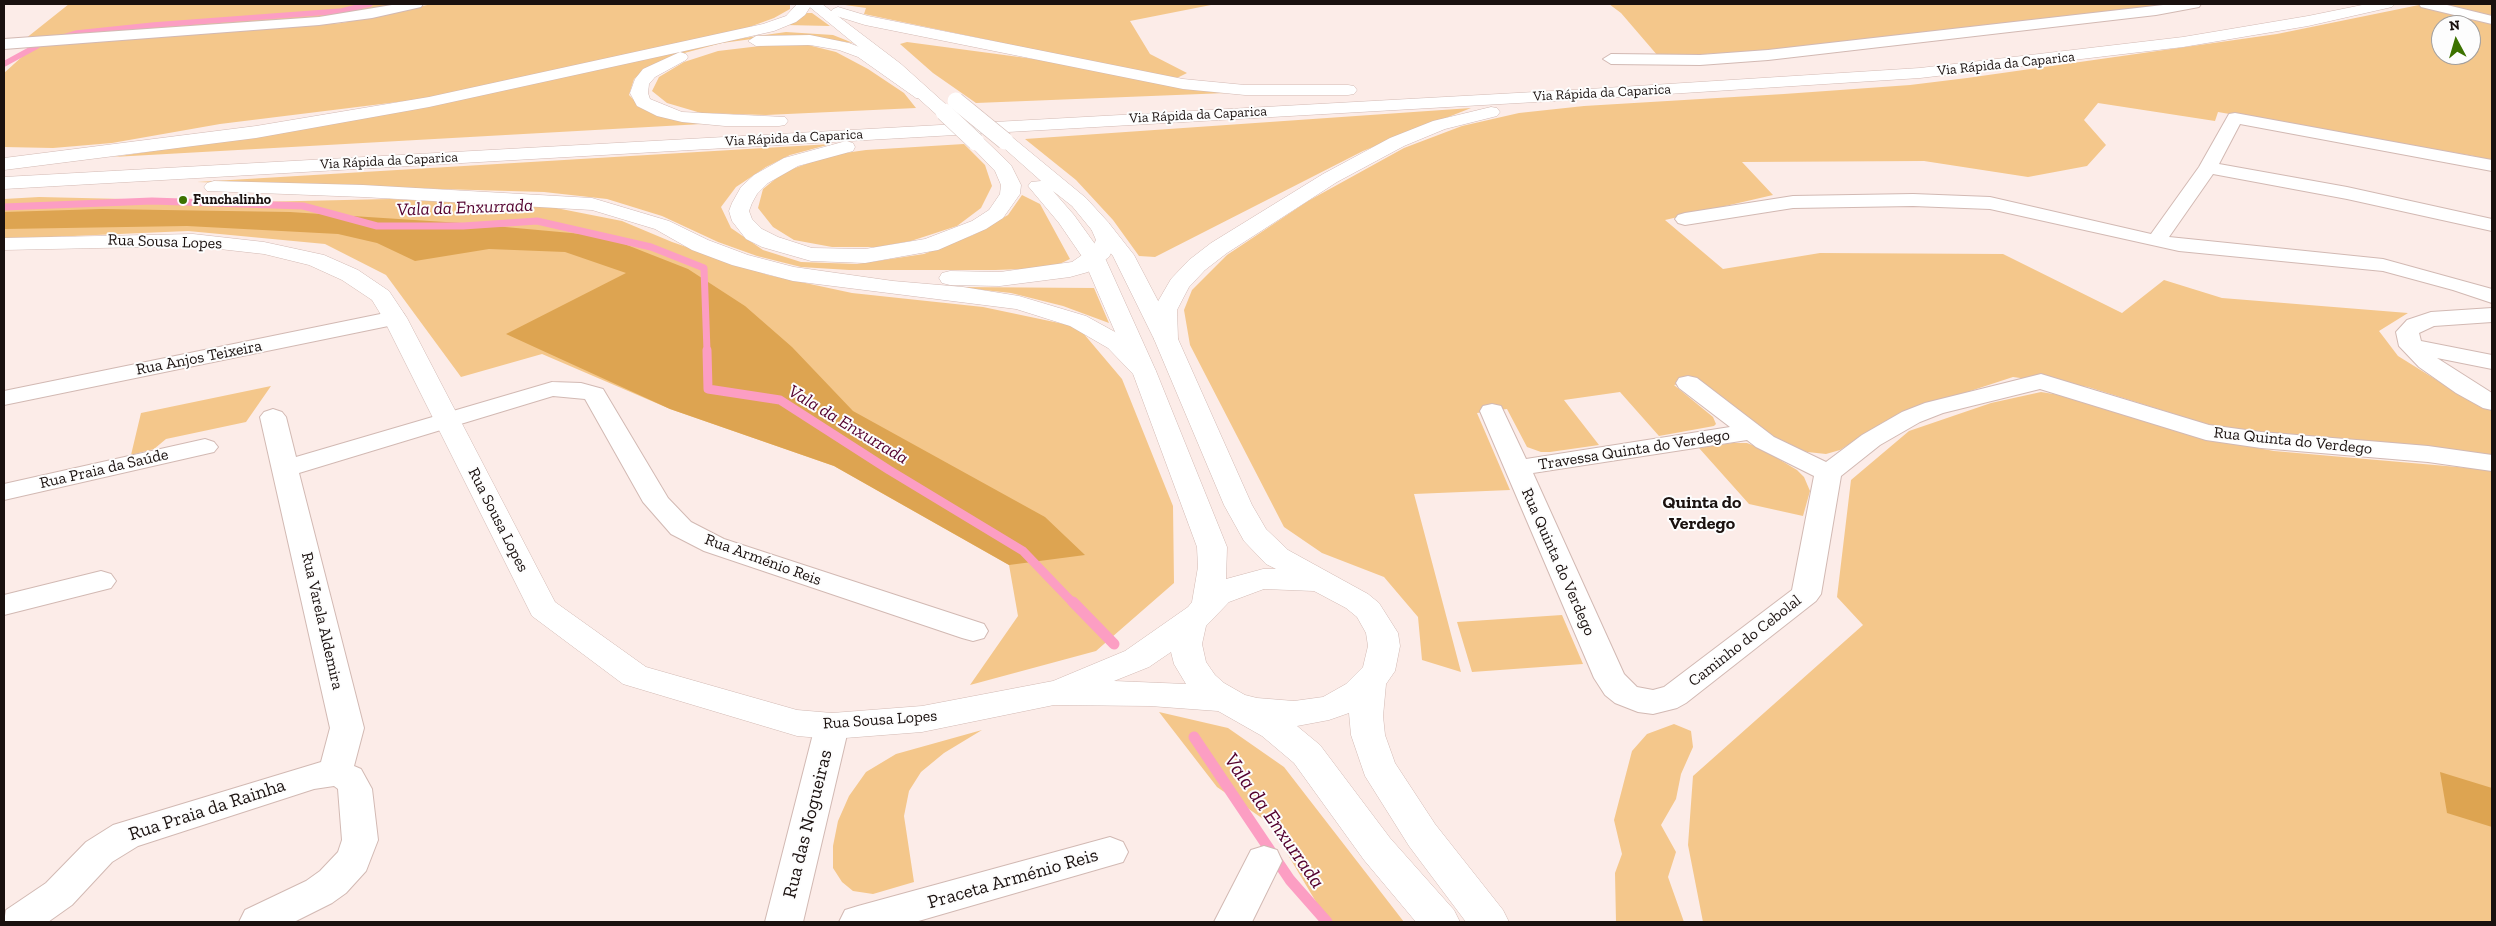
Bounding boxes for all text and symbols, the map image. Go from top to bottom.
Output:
north arrow [2431,15,2481,65]
text: N [2448,17,2461,35]
street label: Via Rápida da Caparica [1936,48,2076,80]
street label: Via Rápida da Caparica [1533,81,1671,105]
street label: Via Rápida da Caparica [1129,103,1267,127]
street label: Via Rápida da Caparica [725,126,863,150]
street label: Via Rápida da Caparica [320,149,458,173]
place label: Funchalinho [193,192,271,208]
marker: Funchalinho [177,194,189,206]
water label: Vala da Enxurrada [397,195,533,221]
street label: Rua Sousa Lopes [107,230,223,254]
street label: Rua Anjos Teixeira [134,336,264,380]
water label: Vala da Enxurrada [784,381,912,469]
street label: Rua Quinta do Verdego [2213,423,2373,459]
street label: Travessa Quinta do Verdego [1537,425,1731,475]
street label: Rua Praia da Saúde [38,445,170,493]
street label: Rua Sousa Lopes [463,465,533,575]
street label: Rua Quinta do Verdego [1517,485,1599,639]
district label: Quinta do Verdego [1663,492,1741,534]
street label: Rua Arménio Reis [702,530,824,590]
street label: Rua Varela Aldemira [297,550,347,692]
street label: Caminho do Cebolal [1685,591,1805,691]
street label: Rua Sousa Lopes [822,706,938,734]
street label: Rua das Nogueiras [779,747,837,901]
water label: Vala da Enxurrada [1218,749,1330,893]
street label: Rua Praia da Rainha [126,774,288,846]
street label: Praceta Arménio Reis [925,844,1101,914]

